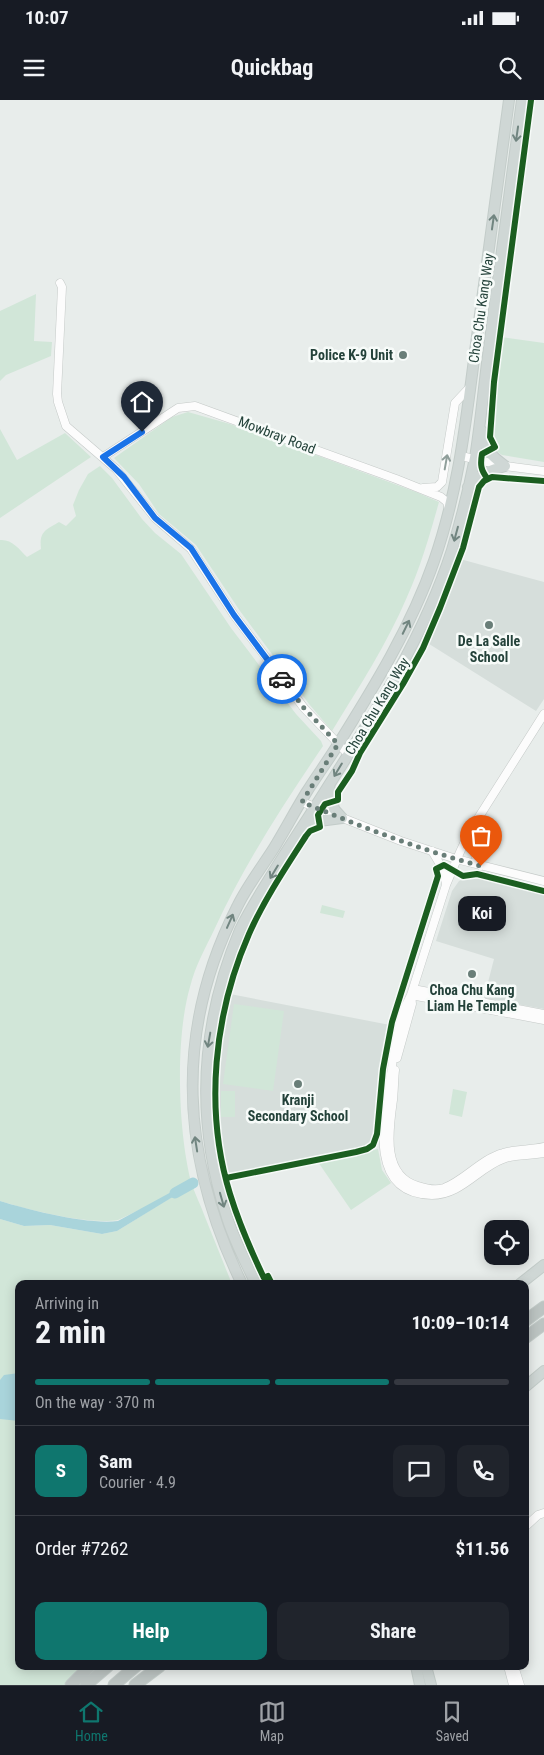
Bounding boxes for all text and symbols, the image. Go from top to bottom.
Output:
text: 10:07 [25,6,69,29]
icon: menu [20,54,48,82]
icon: search [496,54,524,82]
text: Quickbag [231,55,313,80]
one-way arrow [512,125,522,141]
one-way arrow [488,214,498,230]
street label: Choa Chu Kang Way [465,252,497,364]
place label: Police K-9 Unit [310,347,393,363]
marker: Police K-9 Unit [397,349,409,361]
pin [121,381,163,432]
icon: home [128,388,156,416]
street label: Mowbray Road [236,413,318,457]
one-way arrow [442,454,452,470]
one-way arrow [451,526,460,542]
one-way arrow [402,619,412,634]
marker: De La Salle School [483,619,495,631]
place label: De La Salle School [458,633,520,665]
courier [257,654,307,704]
street label: Choa Chu Kang Way [342,654,412,757]
icon: car [268,665,296,693]
one-way arrow [333,762,343,776]
pin [460,815,502,866]
icon: bag [467,822,495,850]
one-way arrow [268,864,278,878]
callout: Koi [457,896,505,931]
text: Koi [472,904,492,923]
one-way arrow [226,914,236,929]
marker: Choa Chu Kang Liam He Temple [466,968,478,980]
place label: Choa Chu Kang Liam He Temple [427,982,517,1014]
one-way arrow [203,1031,213,1047]
marker: Kranji Secondary School [292,1078,304,1090]
place label: Kranji Secondary School [248,1092,348,1124]
one-way arrow [191,1137,201,1153]
one-way arrow [217,1192,227,1208]
map controls [484,1220,529,1265]
button: locate [484,1220,529,1265]
text: Arriving in [35,1294,99,1313]
text: 10:09–10:14 [411,1311,509,1334]
text: 2 min [35,1313,106,1351]
text: On the way · 370 m [35,1393,155,1412]
button: chat [393,1445,445,1497]
button: phone [457,1445,509,1497]
text: Sam [99,1450,132,1473]
text: S [56,1459,66,1482]
text: Courier · 4.9 [99,1473,176,1492]
text: Order #7262 [35,1537,128,1560]
text: $11.56 [455,1537,509,1560]
button: Help [35,1602,267,1660]
button: Share [277,1602,509,1660]
tab: Home [75,1698,108,1744]
tab: Map [258,1698,286,1744]
tab: Saved [436,1698,469,1744]

